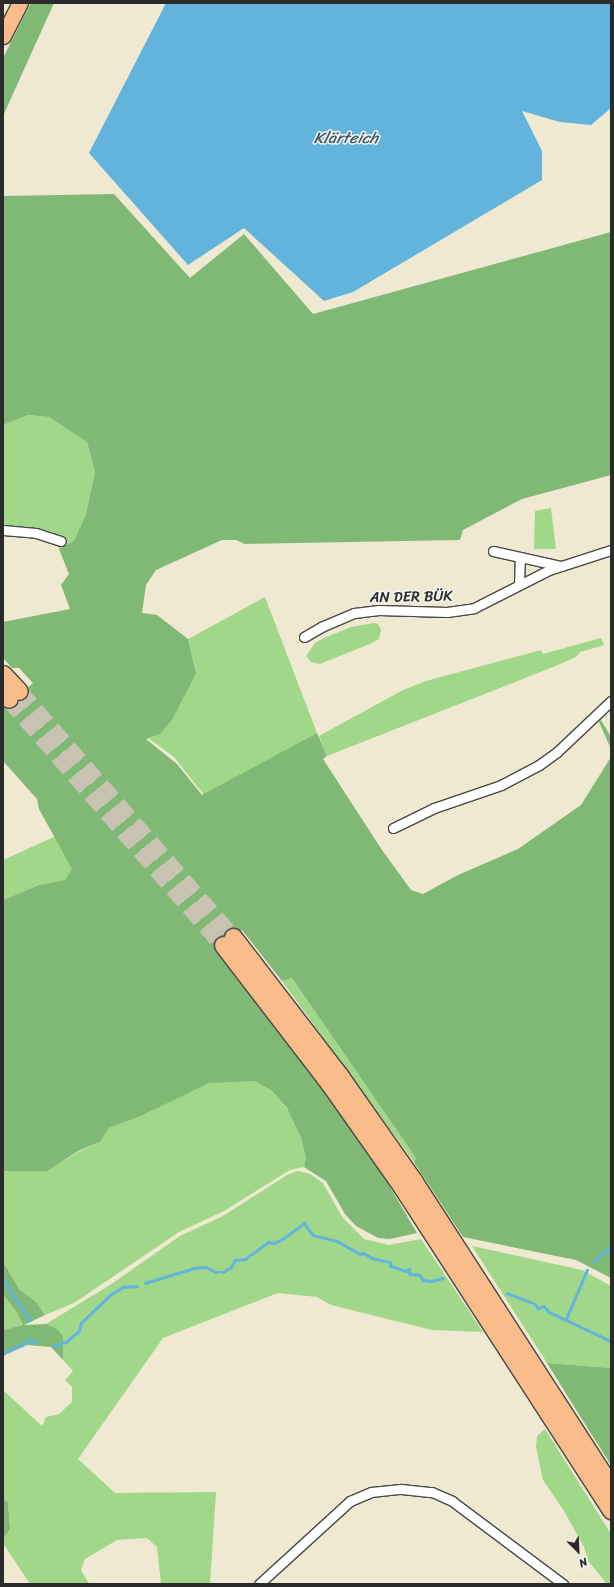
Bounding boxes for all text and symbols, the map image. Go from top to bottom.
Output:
water label: Klärteich [314,128,378,148]
street label: AN DER BÜK [369,587,453,607]
north arrow [558,1531,598,1571]
text: N [576,1552,590,1573]

